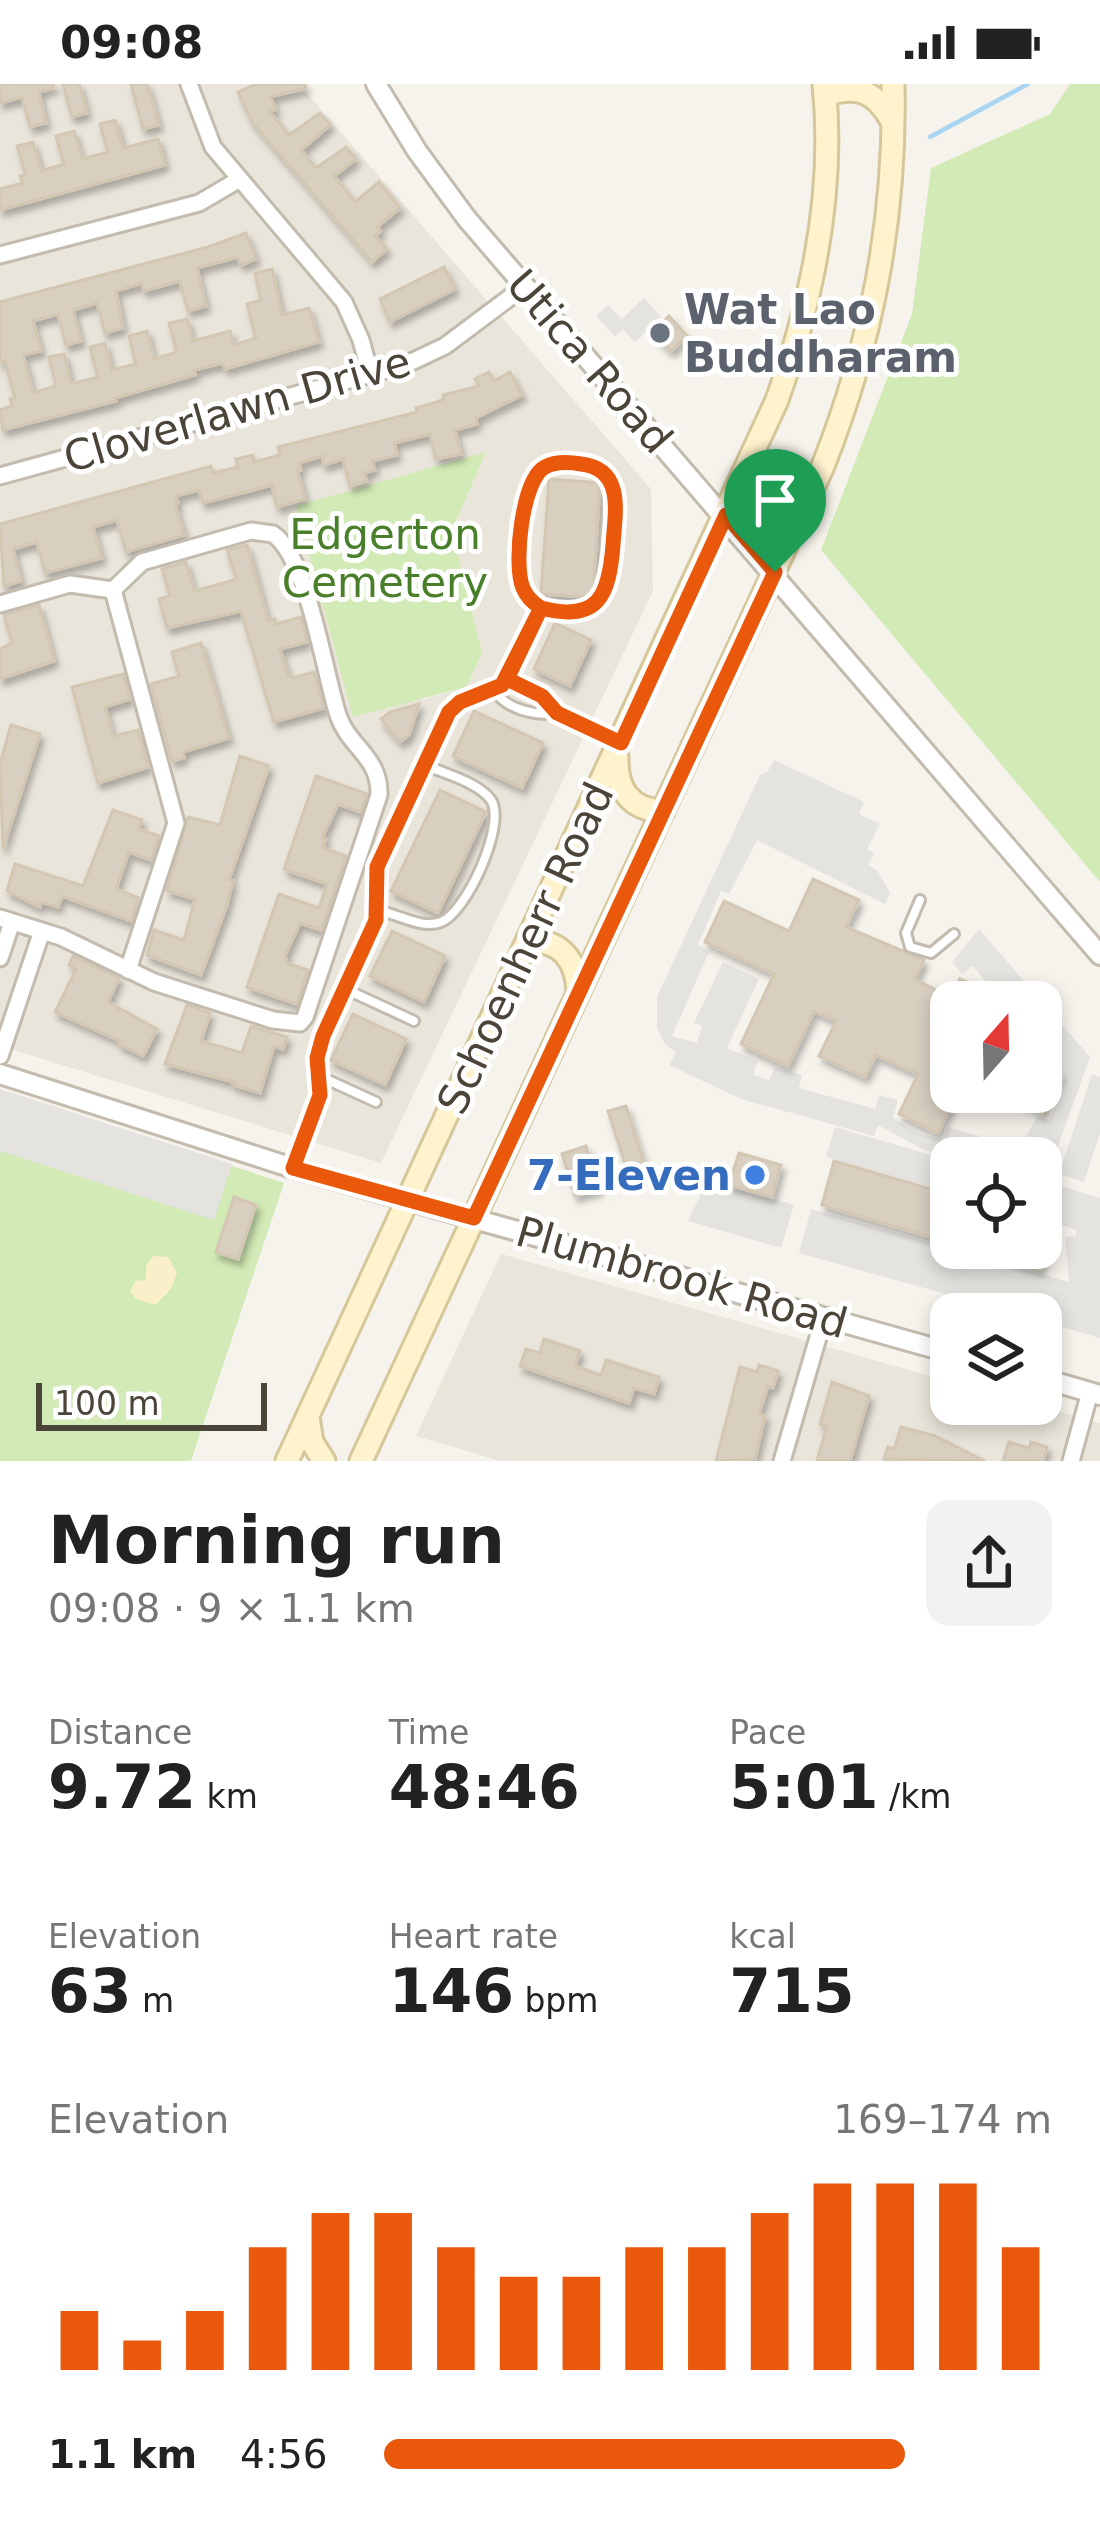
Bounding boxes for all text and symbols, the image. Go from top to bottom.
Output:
text: 09:08 [60,16,203,69]
street label: Utica Road [497,260,682,463]
place label: Wat Lao Buddharam [684,285,957,382]
marker: Wat Lao Buddharam [647,320,673,346]
street label: Cloverlawn Drive [58,337,416,482]
pin [724,449,826,572]
icon: arrive [742,467,808,533]
park label: Edgerton Cemetery [282,510,488,607]
street label: Schoenherr Road [427,775,624,1121]
north arrow [930,981,1062,1113]
map controls [930,981,1062,1425]
button: locate [930,1137,1062,1269]
place label: 7-Eleven [527,1151,731,1200]
marker: 7-Eleven [742,1162,768,1188]
street label: Plumbrook Road [511,1207,853,1348]
button: layers [930,1293,1062,1425]
scale bar [36,1377,267,1430]
text: 100 m [54,1384,160,1423]
button: share [926,1500,1052,1626]
text: Morning run [48,1502,505,1579]
text: 09:08 · 9 × 1.1 km [48,1586,415,1631]
text: Distance [48,1713,192,1752]
text: Time [389,1713,469,1752]
text: Pace [729,1713,806,1752]
text: 9.72 [48,1752,196,1822]
text: 48:46 [389,1752,580,1822]
text: 5:01 [729,1752,879,1822]
text: km [196,1777,258,1816]
text: /km [879,1777,951,1816]
text: Elevation [48,1917,201,1956]
text: Heart rate [389,1917,558,1956]
text: kcal [729,1917,796,1956]
text: 63 [48,1956,132,2026]
text: 146 [389,1956,514,2026]
text: 715 [729,1956,855,2026]
text: m [132,1981,174,2020]
text: bpm [514,1981,598,2020]
text: Elevation [48,2097,229,2142]
text: 169–174 m [833,2097,1052,2142]
text: 1.1 km [48,2432,197,2477]
text: 4:56 [240,2432,328,2477]

